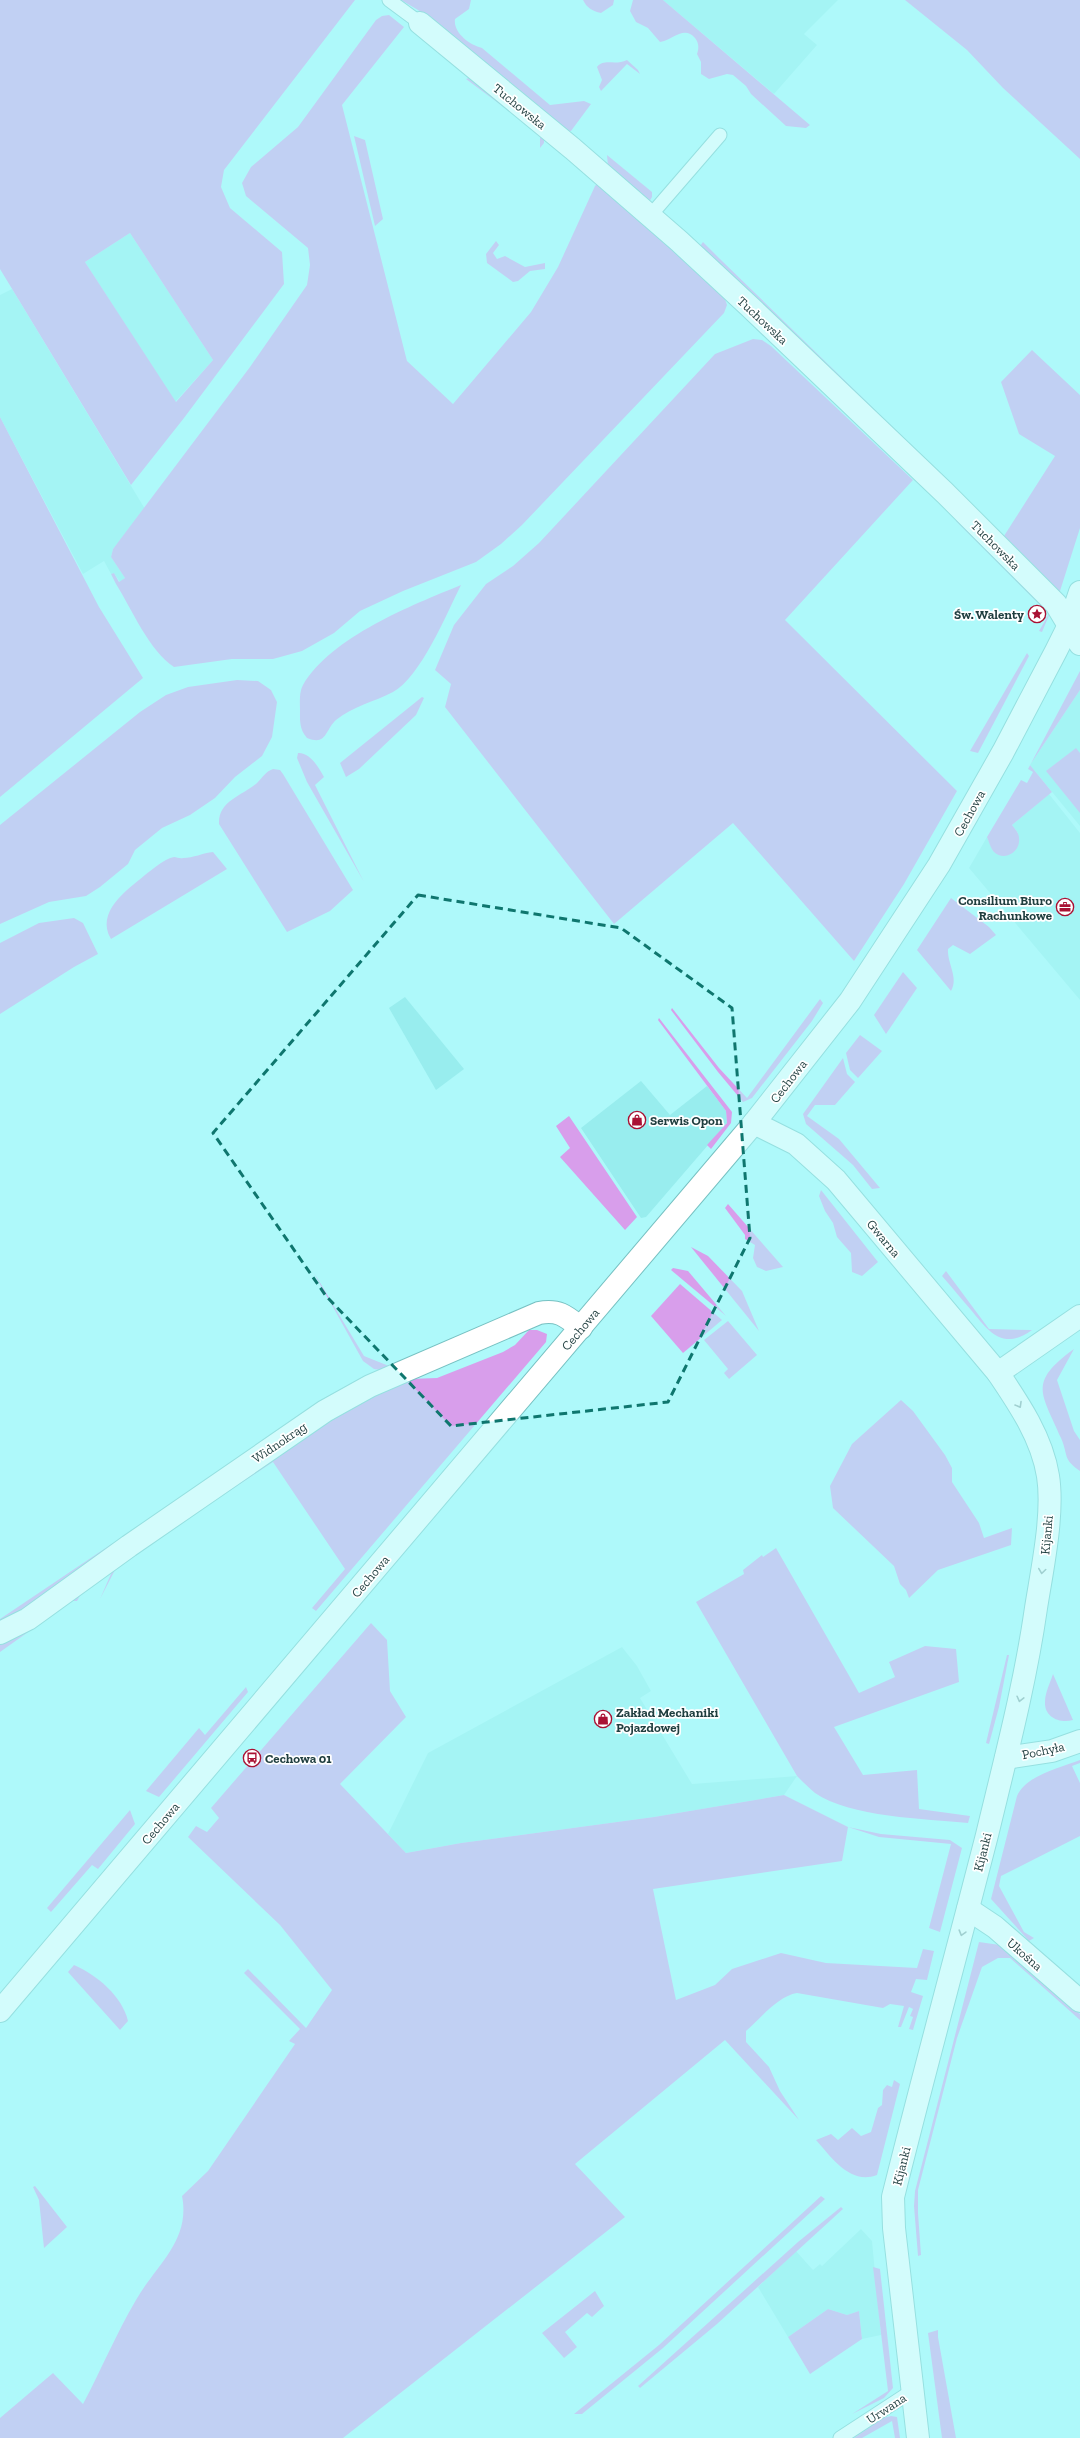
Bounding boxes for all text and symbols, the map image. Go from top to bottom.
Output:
street label: Tuchowska [490,81,550,133]
street label: Tuchowska [734,293,792,348]
street label: Tuchowska [968,518,1024,574]
place icon: Św. Walenty [1027,604,1047,624]
place label: Św. Walenty [954,607,1024,622]
street label: Cechowa [951,787,989,839]
place label: Consilium Biuro Rachunkowe [958,893,1053,923]
office icon: Consilium Biuro Rachunkowe [1055,897,1075,917]
street label: Cechowa [767,1056,810,1106]
shop icon: Serwis Opon [627,1110,647,1130]
place label: Serwis Opon [650,1113,723,1128]
street label: Gwarna [864,1216,904,1261]
street label: Cechowa [558,1305,603,1354]
one-way arrow [1015,1401,1022,1408]
street label: Widnokrąg [249,1419,309,1466]
street label: Kijanki [1037,1514,1057,1555]
street label: Cechowa [348,1552,393,1601]
one-way arrow [1038,1568,1047,1574]
one-way arrow [1017,1696,1025,1702]
place label: Zakład Mechaniki Pojazdowej [616,1705,718,1736]
shop icon: Zakład Mechaniki Pojazdowej [593,1709,613,1729]
street label: Pochyła [1020,1739,1066,1762]
bus stop icon: Cechowa 01 [242,1748,262,1768]
place label: Cechowa 01 [265,1751,332,1766]
street label: Cechowa [138,1799,183,1848]
street label: Kijanki [970,1831,996,1873]
one-way arrow [958,1930,966,1937]
street label: Ukośna [1004,1935,1046,1974]
street label: Kijanki [889,2145,915,2187]
street label: Urwana [864,2390,910,2427]

